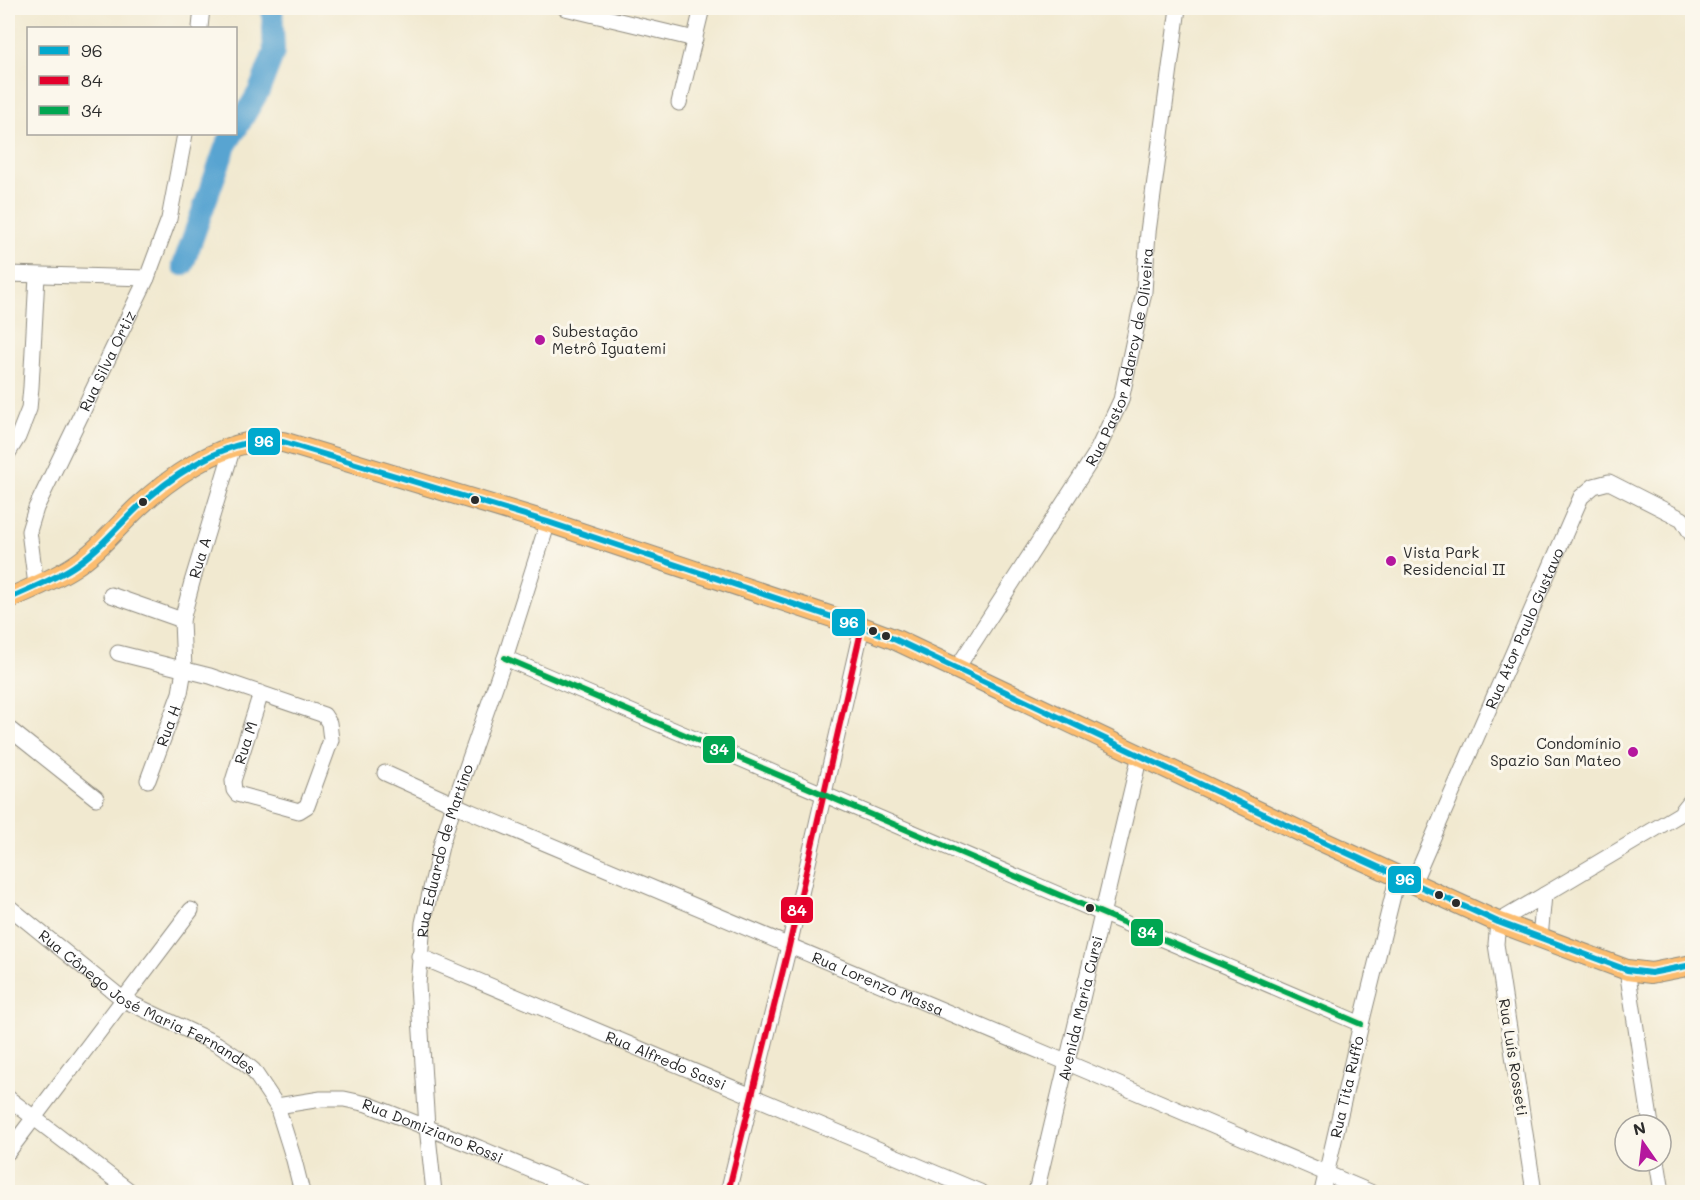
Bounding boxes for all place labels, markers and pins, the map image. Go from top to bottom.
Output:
place label: Subestação Metrô Iguatemi [552,321,666,358]
marker: Subestação Metrô Iguatemi [533,333,547,347]
unlabelled marker [469,494,481,506]
unlabelled marker [137,496,149,508]
place label: Vista Park Residencial II [1403,542,1506,579]
marker: Vista Park Residencial II [1384,554,1398,568]
unlabelled marker [867,625,879,637]
unlabelled marker [880,630,892,642]
place label: Condomínio Spazio San Mateo [1490,733,1621,770]
marker: Condomínio Spazio San Mateo [1626,745,1640,759]
unlabelled marker [1433,889,1445,901]
unlabelled marker [1450,897,1462,909]
unlabelled marker [1084,902,1096,914]

